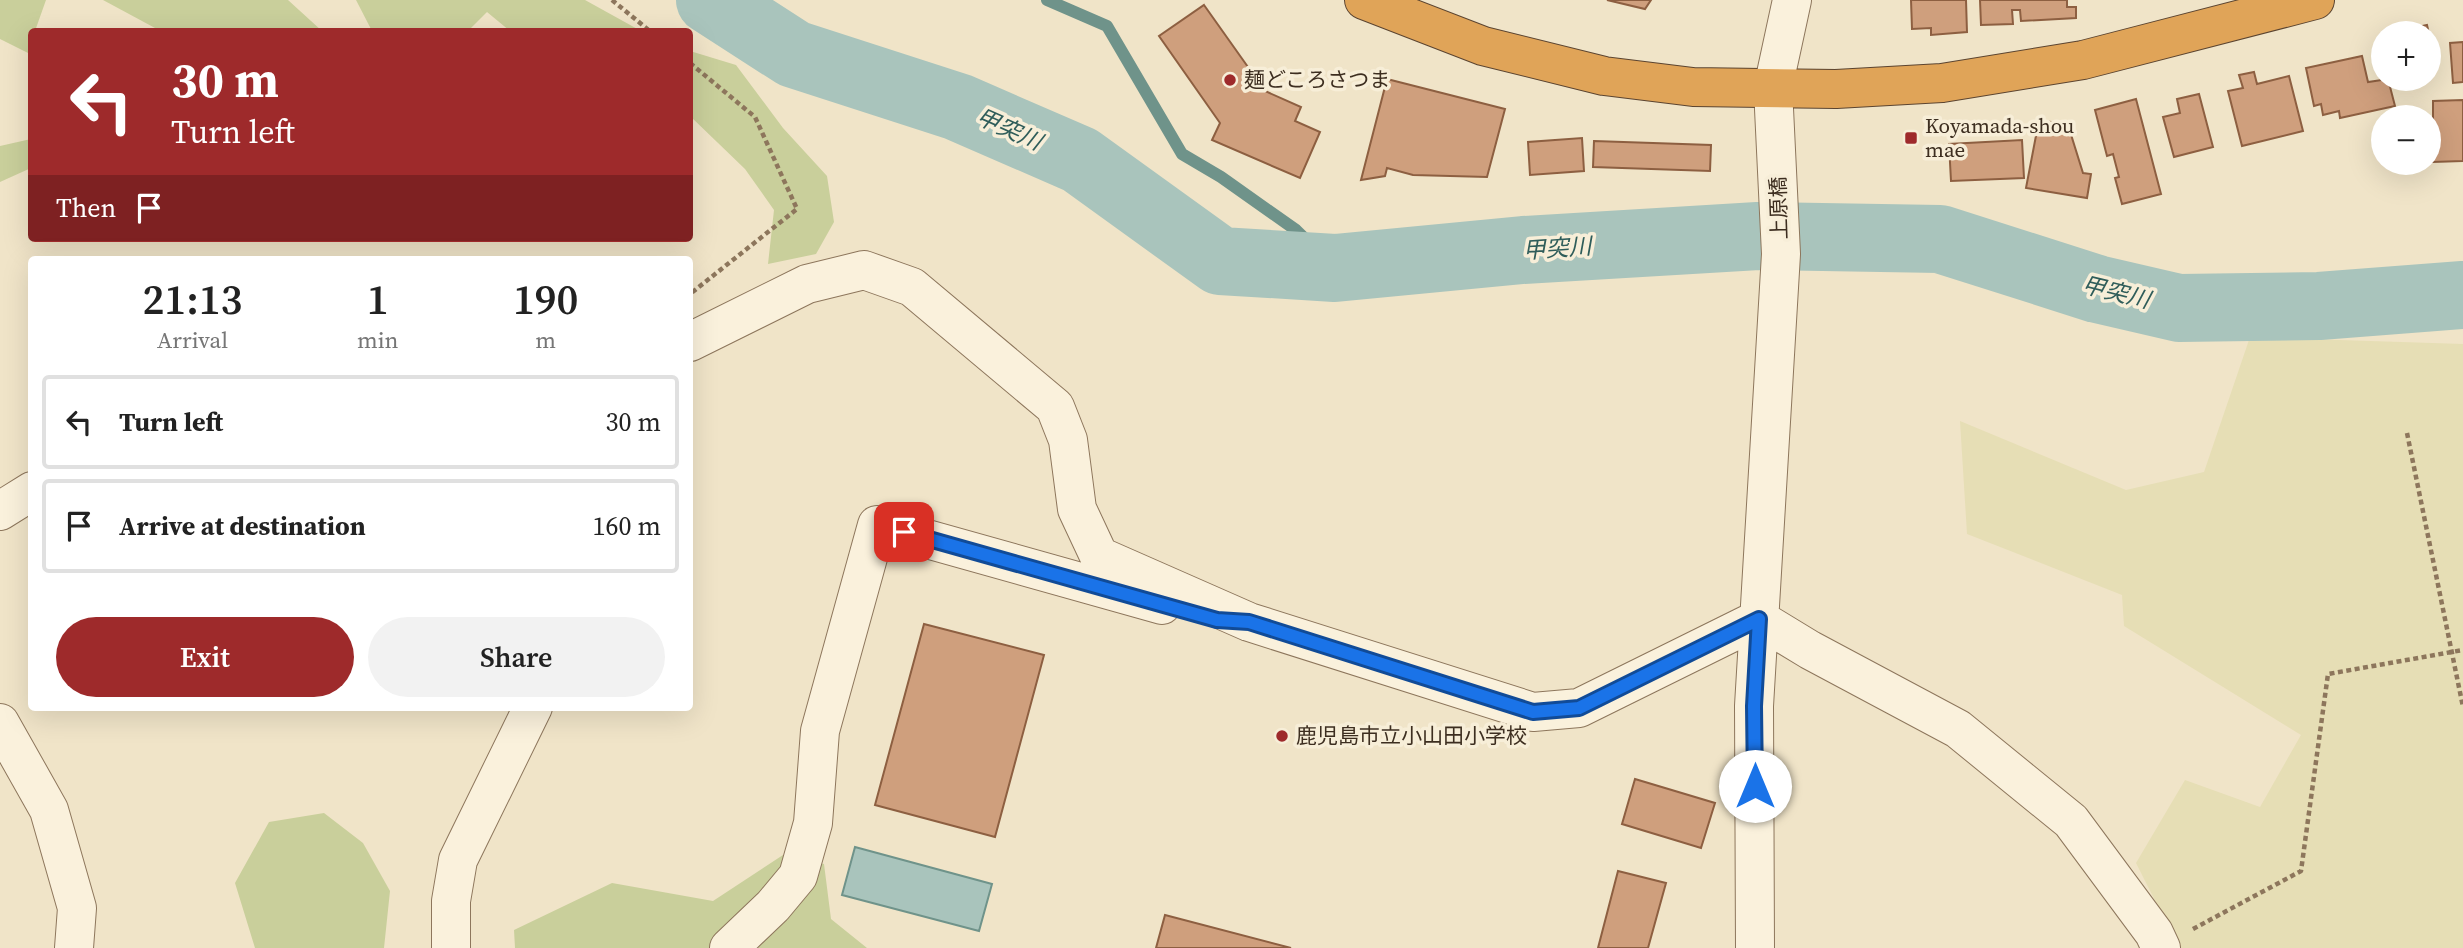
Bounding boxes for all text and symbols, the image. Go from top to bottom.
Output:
map controls [2371,21,2441,175]
button: + [2371,21,2441,91]
text: 30 m [171,46,279,113]
icon: left [56,56,147,147]
place label: 麺どころさつま [1244,65,1390,94]
marker: 麺どころさつま [1222,72,1238,88]
water label: 甲突川 [971,100,1050,159]
button: − [2371,105,2441,175]
text: Turn left [171,110,295,154]
place label: Koyamada-shou mae [1925,111,2074,164]
marker: Koyamada-shou mae [1903,130,1919,146]
street label: 上原橋 [1763,176,1794,240]
icon: arrive [130,189,168,227]
text: Then [56,190,116,226]
water label: 甲突川 [1521,229,1596,266]
water label: 甲突川 [2079,268,2156,317]
text: 21:13 [142,270,242,328]
text: 1 [367,270,389,328]
text: 190 [513,270,578,328]
text: Arrival [157,324,228,356]
text: min [357,324,398,356]
text: m [535,324,556,356]
icon: left [60,403,98,441]
text: Turn left [119,404,223,440]
text: 30 m [606,404,661,440]
pin [874,502,934,562]
icon: arrive [60,507,98,545]
text: Arrive at destination [119,508,366,544]
text: 160 m [593,508,661,544]
icon: arrive [885,513,923,551]
button: Exit [56,617,354,697]
button: Share [368,617,665,697]
place label: 鹿児島市立小山田小学校 [1296,721,1527,750]
marker: 鹿児島市立小山田小学校 [1274,728,1290,744]
position arrow [1718,749,1792,823]

